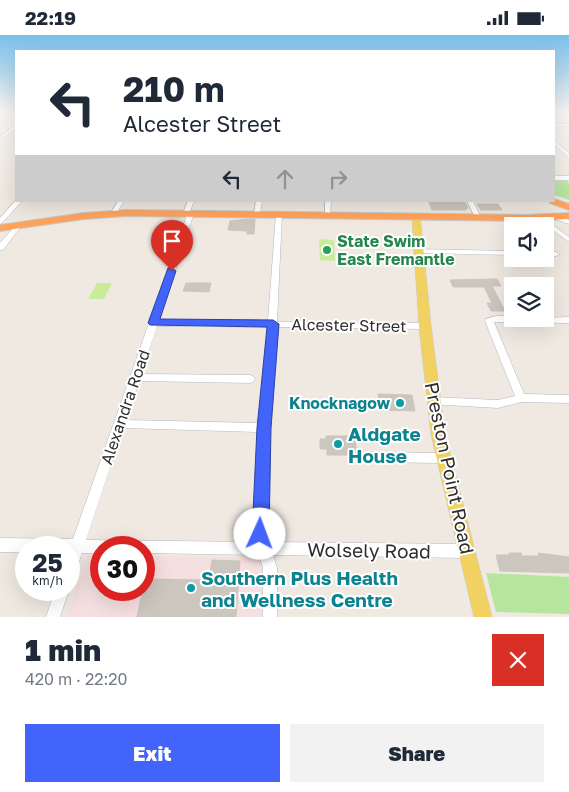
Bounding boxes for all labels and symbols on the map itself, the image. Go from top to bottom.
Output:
pin [151,220,193,271]
place label: State Swim East Fremantle [337,231,455,269]
marker: State Swim East Fremantle [321,244,333,256]
street label: Alcester Street [291,314,407,336]
street label: Alexandra Road [96,347,154,467]
street label: Preston Point Road [421,380,479,556]
place label: Knocknagow [289,393,391,413]
marker: Knocknagow [394,397,406,409]
place label: Aldgate House [348,422,421,467]
marker: Aldgate House [332,438,344,450]
position arrow [233,507,285,559]
speed limit sign: 30 [90,536,155,601]
street label: Wolsely Road [307,537,431,563]
place label: Southern Plus Health and Wellness Centre [201,566,398,611]
marker: Southern Plus Health and Wellness Centre [185,582,197,594]

